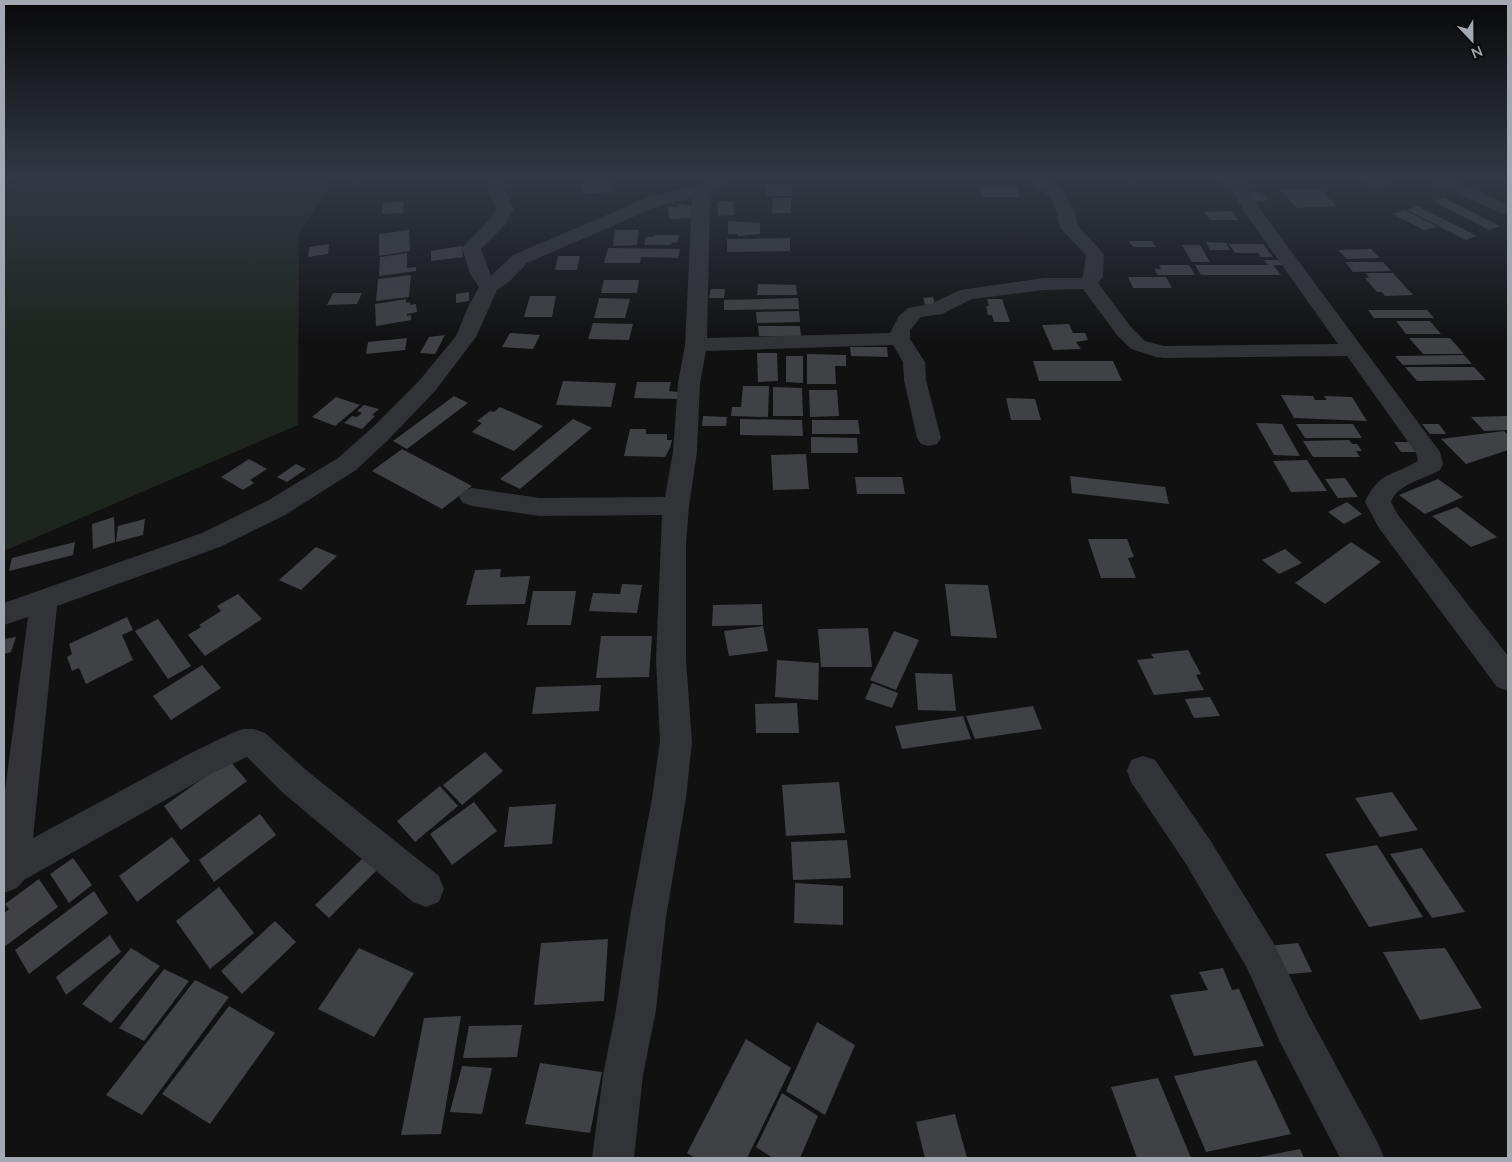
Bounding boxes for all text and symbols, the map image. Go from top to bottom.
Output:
north arrow [1447,15,1497,65]
text: N [1469,43,1485,62]

